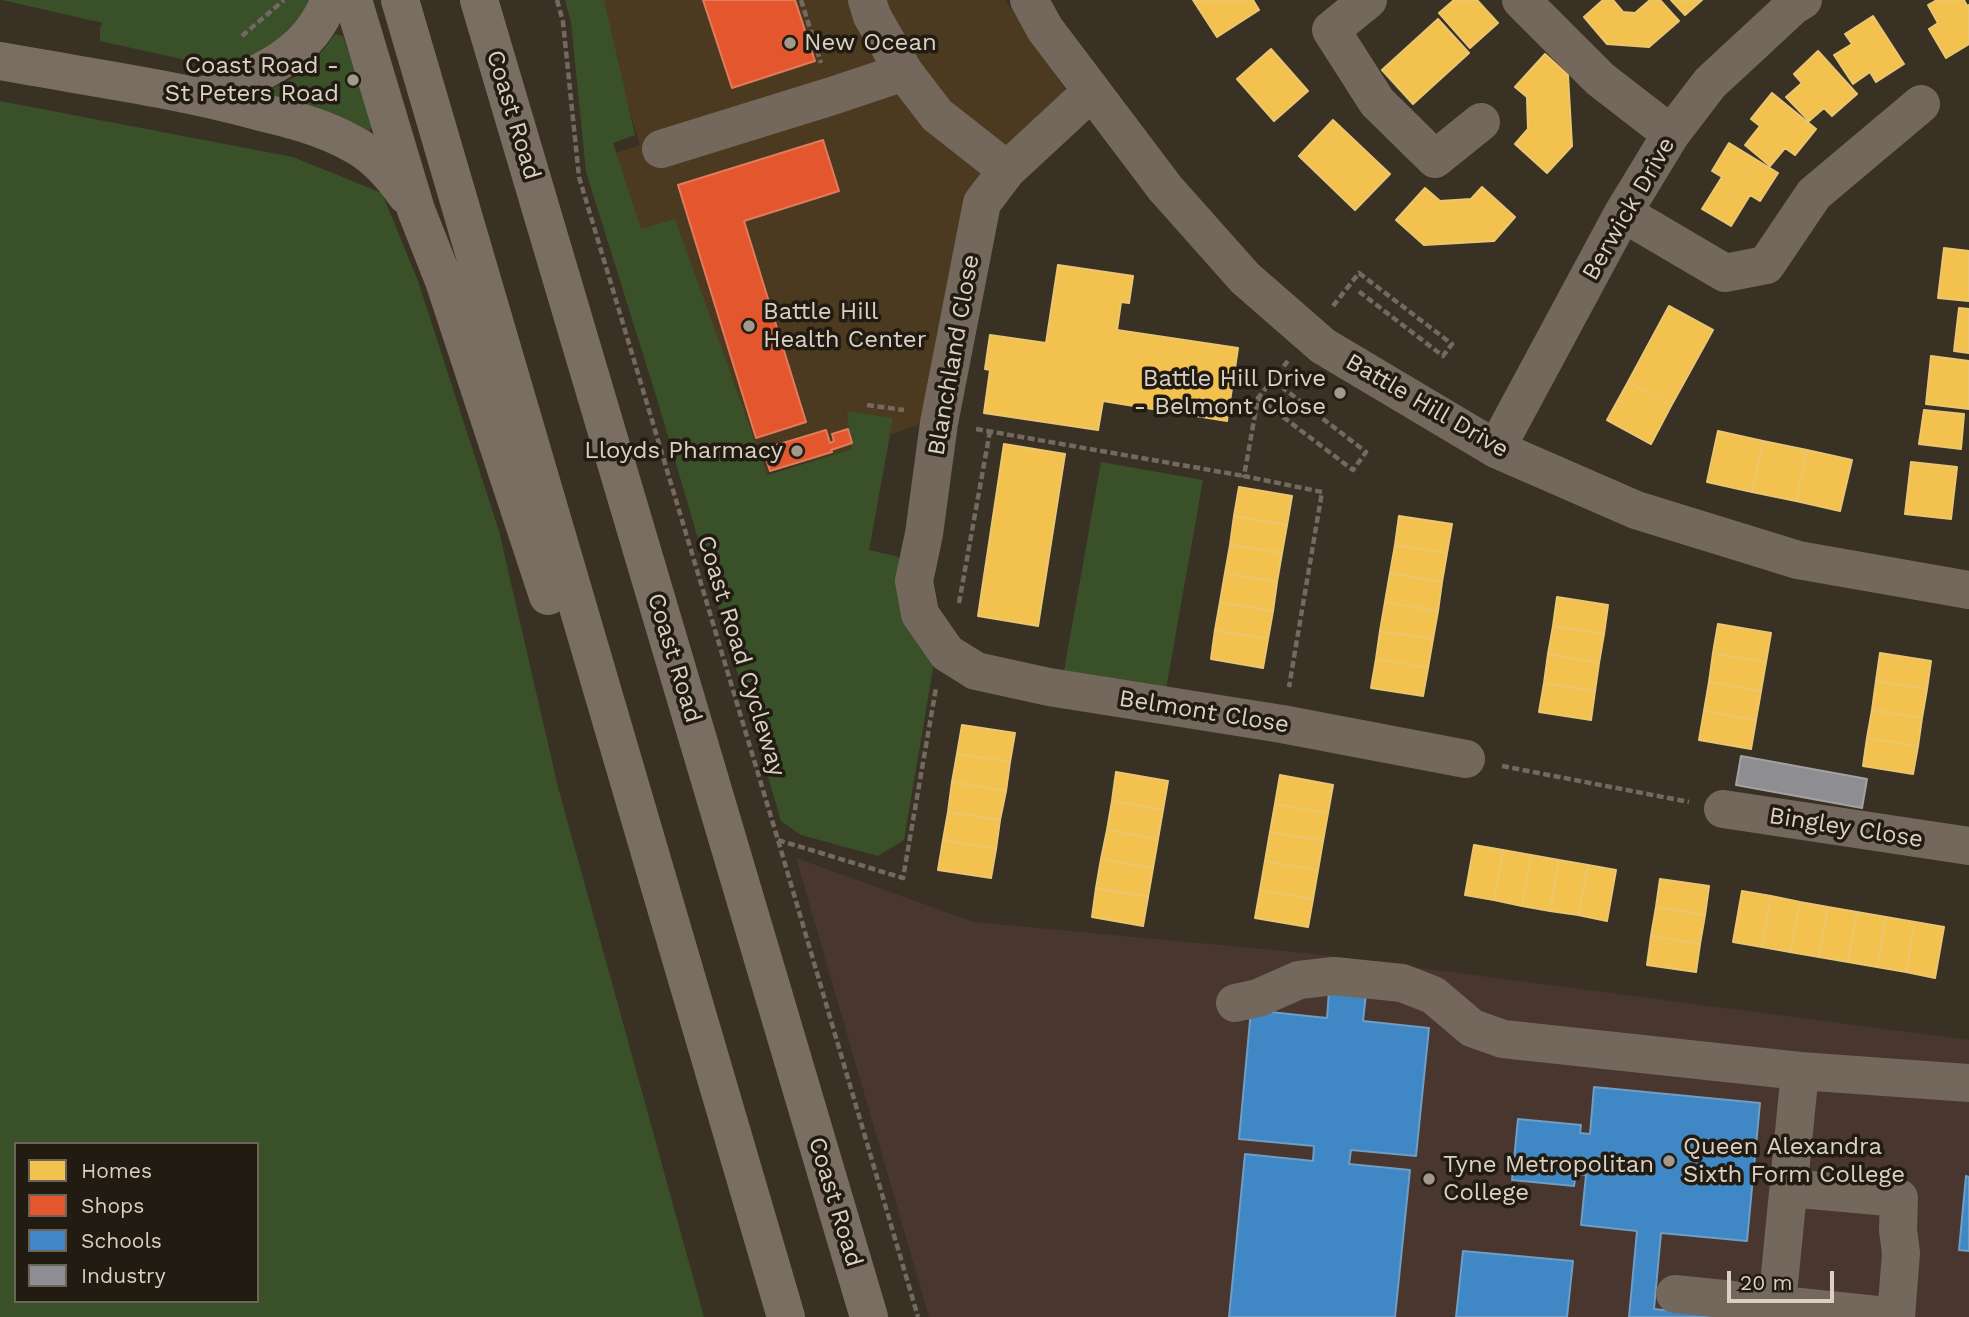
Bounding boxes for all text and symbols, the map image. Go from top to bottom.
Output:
place label: New Ocean [804,29,937,57]
marker: New Ocean [782,35,798,51]
street label: Coast Road [480,47,546,183]
place label: Coast Road - St Peters Road [165,52,339,108]
marker: Coast Road - St Peters Road [345,72,361,88]
street label: Berwick Drive [1576,132,1682,286]
street label: Blanchland Close [922,252,986,458]
place label: Battle Hill Health Center [763,298,927,354]
marker: Battle Hill Health Center [741,318,757,334]
street label: Battle Hill Drive [1340,348,1514,464]
place label: Battle Hill Drive - Belmont Close [1134,365,1326,421]
marker: Battle Hill Drive - Belmont Close [1332,385,1348,401]
place label: Lloyds Pharmacy [584,437,783,465]
marker: Lloyds Pharmacy [789,443,805,459]
street label: Coast Road Cycleway [691,532,791,780]
street label: Coast Road [641,590,707,726]
street label: Belmont Close [1117,684,1291,740]
street label: Bingley Close [1767,802,1925,854]
place label: Queen Alexandra Sixth Form College [1683,1133,1905,1189]
street label: Coast Road [802,1134,868,1270]
legend [14,1142,259,1303]
place label: Tyne Metropolitan College [1443,1151,1654,1207]
marker: Queen Alexandra Sixth Form College [1661,1153,1677,1169]
text: Homes [81,1158,152,1183]
marker: Tyne Metropolitan College [1421,1171,1437,1187]
text: Shops [81,1193,144,1218]
text: Schools [81,1228,162,1253]
scale bar [1731,1258,1838,1302]
text: Industry [81,1263,166,1288]
text: 20 m [1740,1270,1792,1295]

